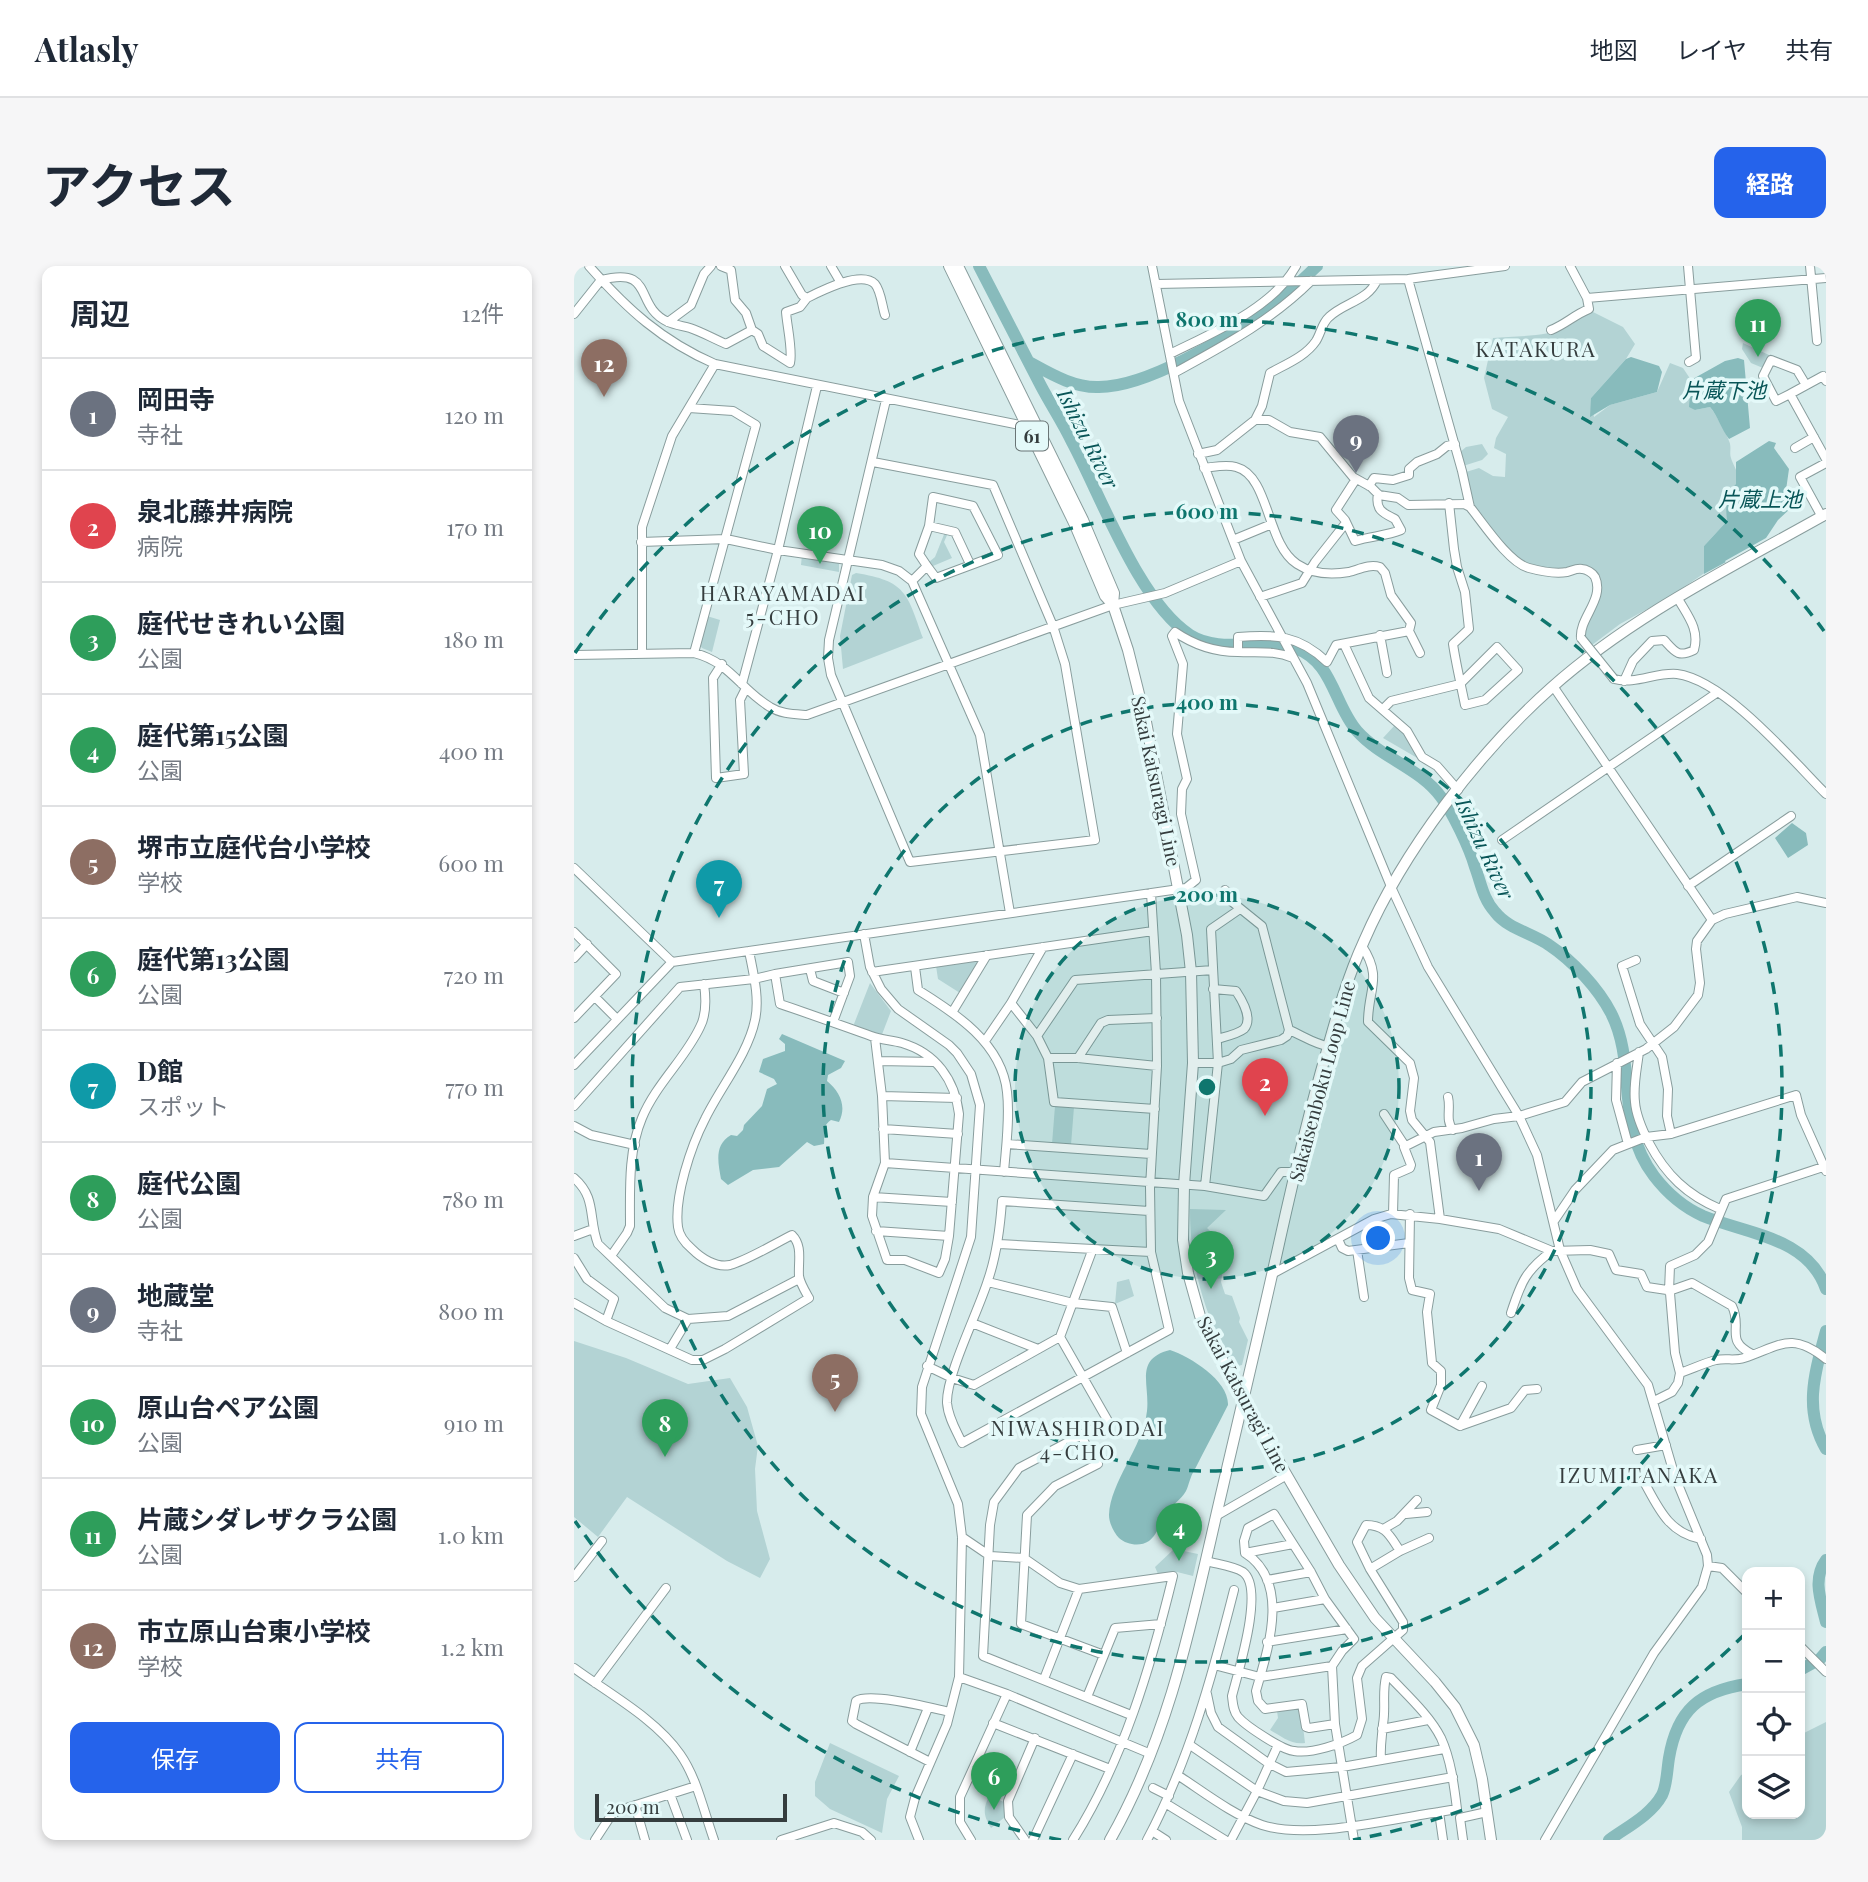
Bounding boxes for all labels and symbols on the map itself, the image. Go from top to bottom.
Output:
pin: 11 [1735,299,1781,357]
text: 800 m [1176,304,1238,332]
district label: KATAKURA [1475,334,1597,362]
pin: 12 [581,339,627,397]
water label: 片蔵下池 [1682,375,1768,403]
water label: Ishizu River [1051,382,1127,494]
pin: 9 [1333,415,1379,473]
road number: 61 [1016,421,1048,450]
water label: 片蔵上池 [1718,484,1804,512]
text: 600 m [1176,496,1238,524]
pin: 10 [797,506,843,564]
district label: HARAYAMADAI 5-CHO [700,578,866,630]
text: 400 m [1176,687,1238,715]
street label: Sakai Katsuragi Line [1126,693,1188,869]
water label: Ishizu River [1450,792,1522,904]
pin: 7 [696,860,742,918]
text: 200 m [1176,879,1238,907]
street label: Sakaisenboku Loop Line [1282,978,1360,1184]
pin: 2 [1242,1058,1288,1116]
centre of rings [1195,1075,1219,1099]
pin: 1 [1456,1133,1502,1191]
your location [1361,1221,1395,1255]
pin: 3 [1188,1231,1234,1289]
street label: Sakai Katsuragi Line [1192,1311,1296,1477]
pin: 5 [812,1354,858,1412]
pin: 8 [642,1399,688,1457]
district label: NIWASHIRODAI 4-CHO [990,1413,1166,1465]
district label: IZUMITANAKA [1559,1460,1719,1488]
pin: 4 [1156,1503,1202,1561]
pin: 6 [971,1752,1017,1810]
scale bar [595,1791,788,1823]

